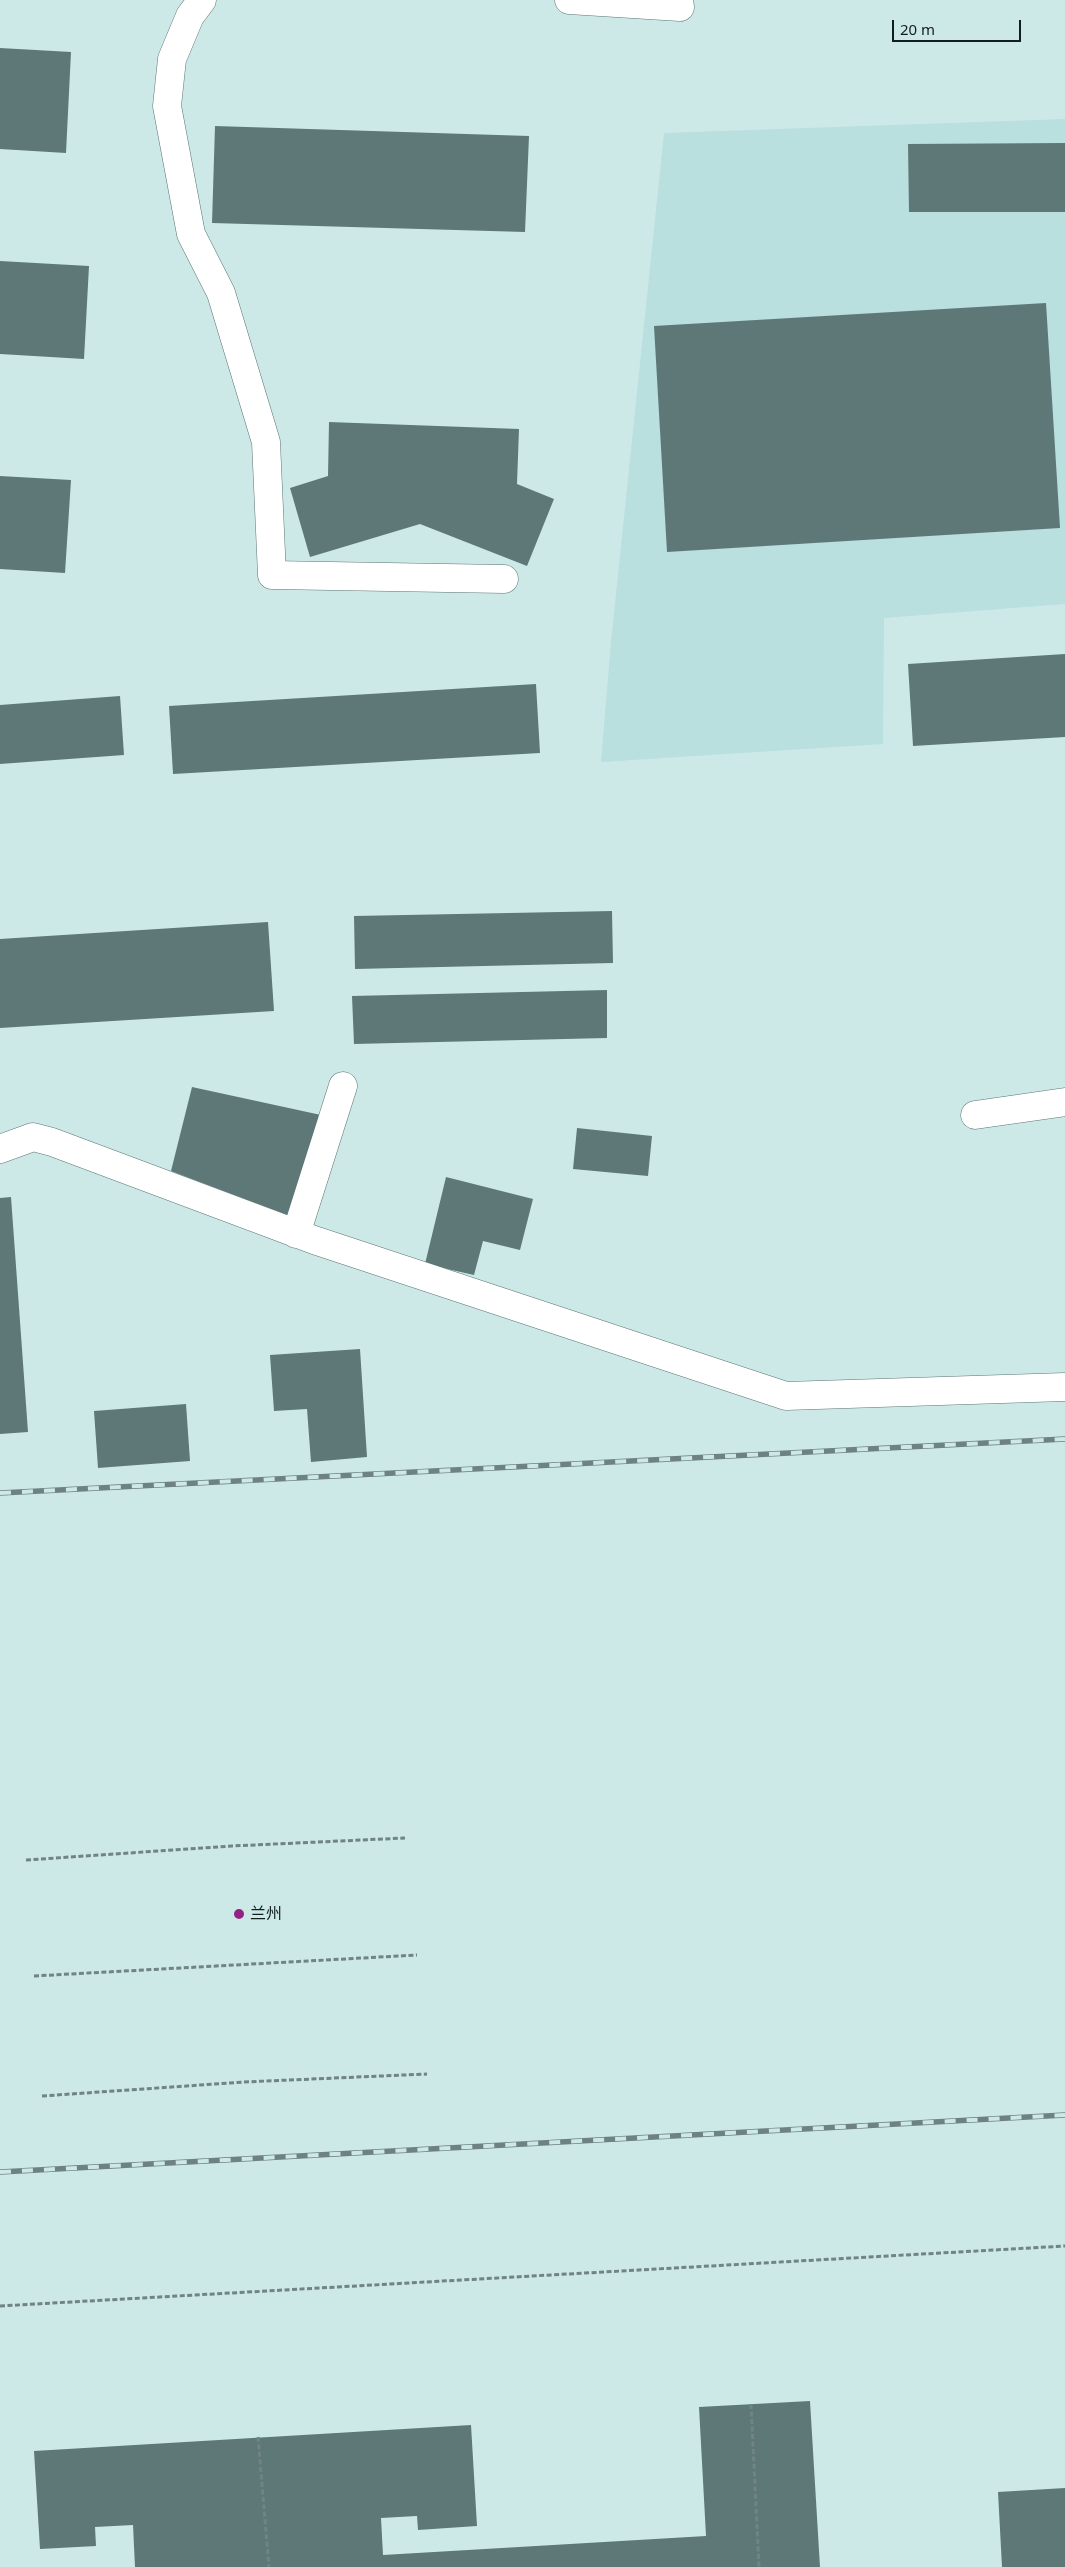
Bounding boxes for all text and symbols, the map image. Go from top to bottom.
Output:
scale bar [895,10,1024,42]
text: 20 m [900,19,935,39]
place label: 兰州 [250,1904,282,1924]
marker: 兰州 [232,1907,246,1921]

